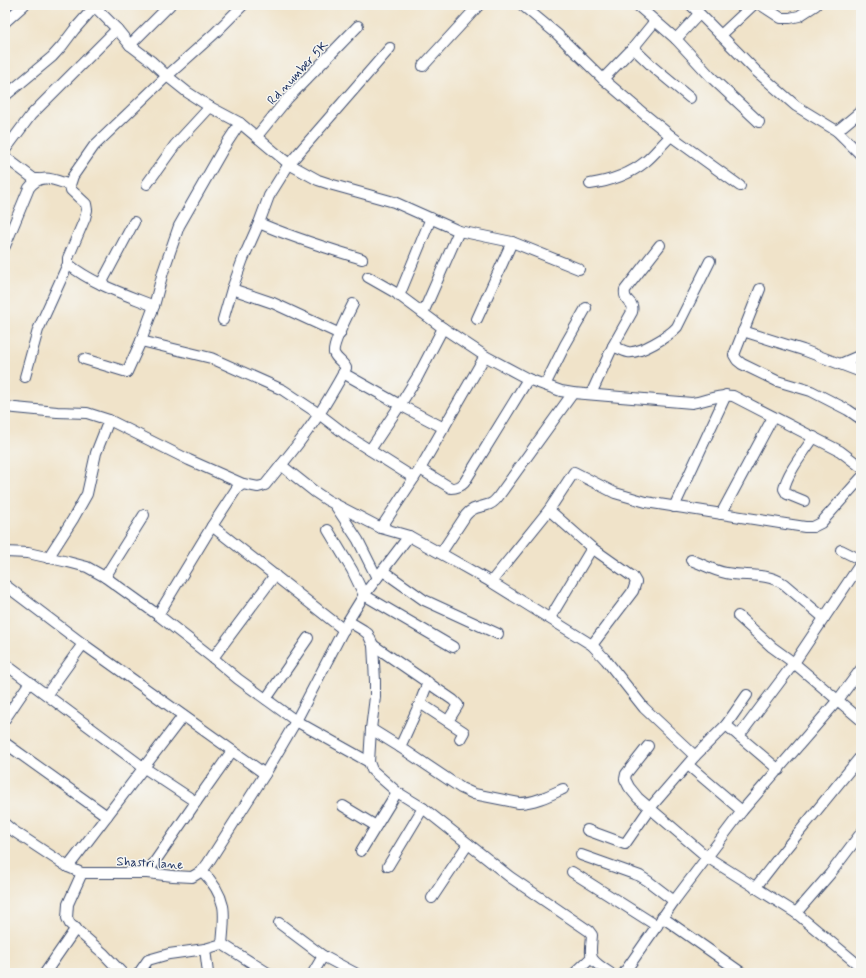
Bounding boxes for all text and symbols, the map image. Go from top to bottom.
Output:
street label: Rd number 5K [264,36,333,109]
street label: Shastri lane [116,853,184,874]

